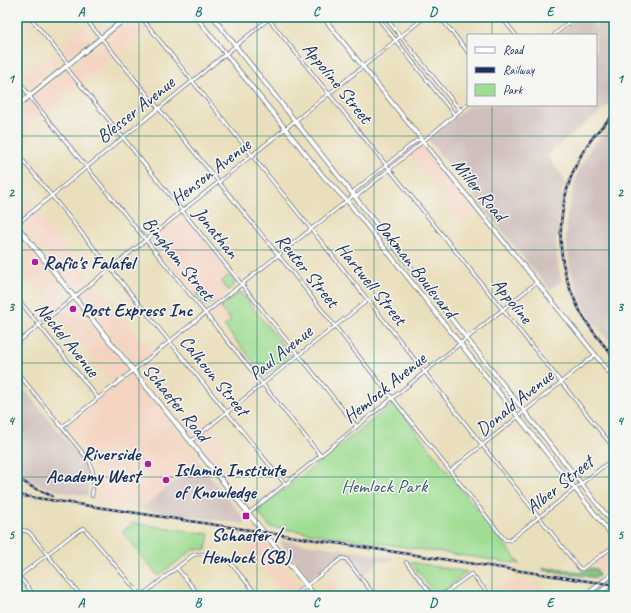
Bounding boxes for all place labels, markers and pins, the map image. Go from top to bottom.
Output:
place label: Rafic's Falafel [43,251,138,275]
marker: Rafic's Falafel [30,257,40,267]
place label: Post Express Inc [81,298,193,322]
marker: Post Express Inc [68,304,78,314]
place label: Riverside Academy West [46,442,143,488]
place label: Islamic Institute of Knowledge [174,458,287,504]
marker: Riverside Academy West [143,459,153,469]
marker: Islamic Institute of Knowledge [161,475,171,485]
marker: Schaefer / Hemlock (SB) [241,511,251,521]
place label: Schaefer / Hemlock (SB) [201,523,292,569]

